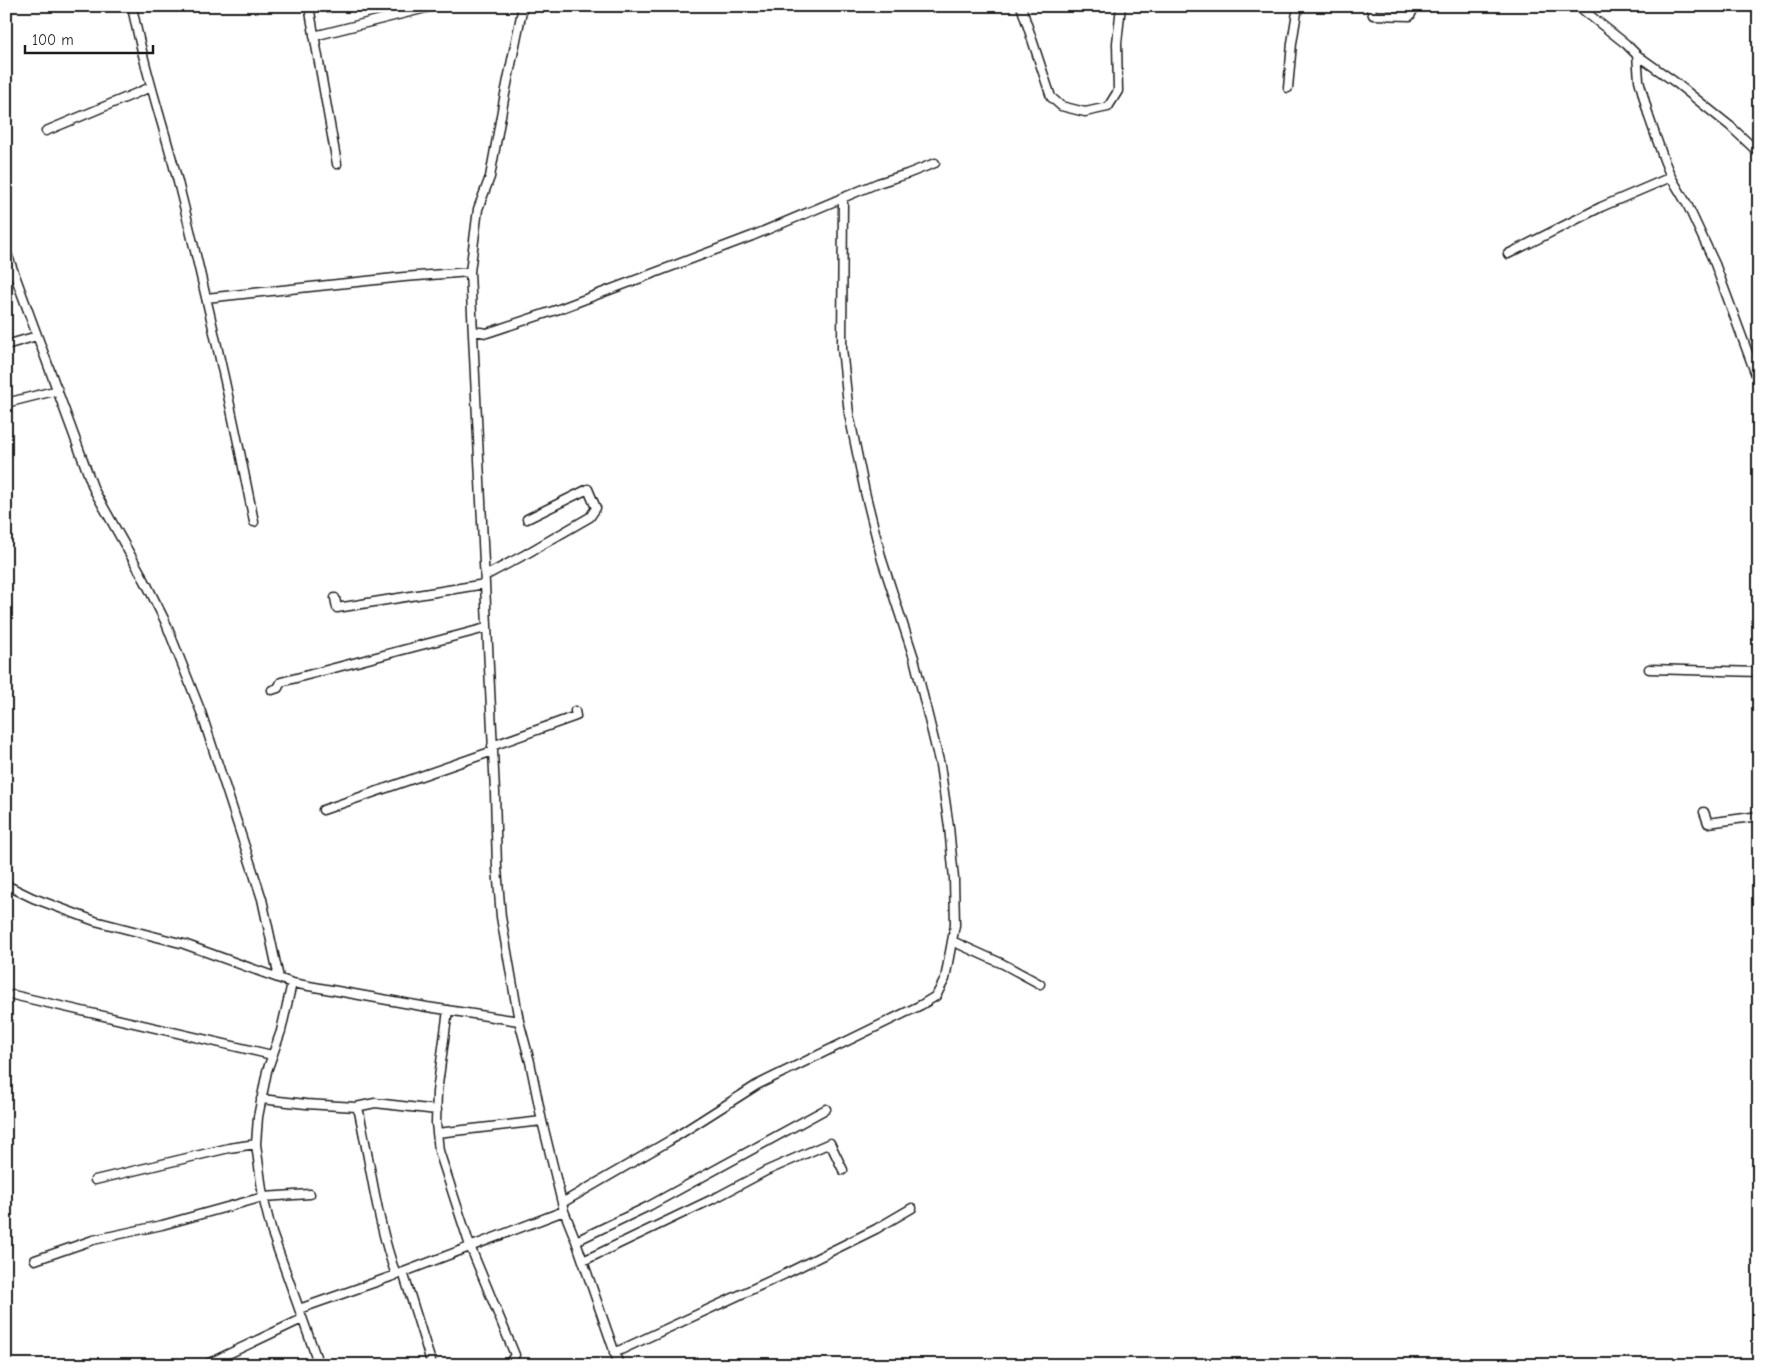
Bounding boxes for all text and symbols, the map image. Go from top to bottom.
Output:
scale bar [25,22,152,54]
text: 100 m [32,31,74,49]

